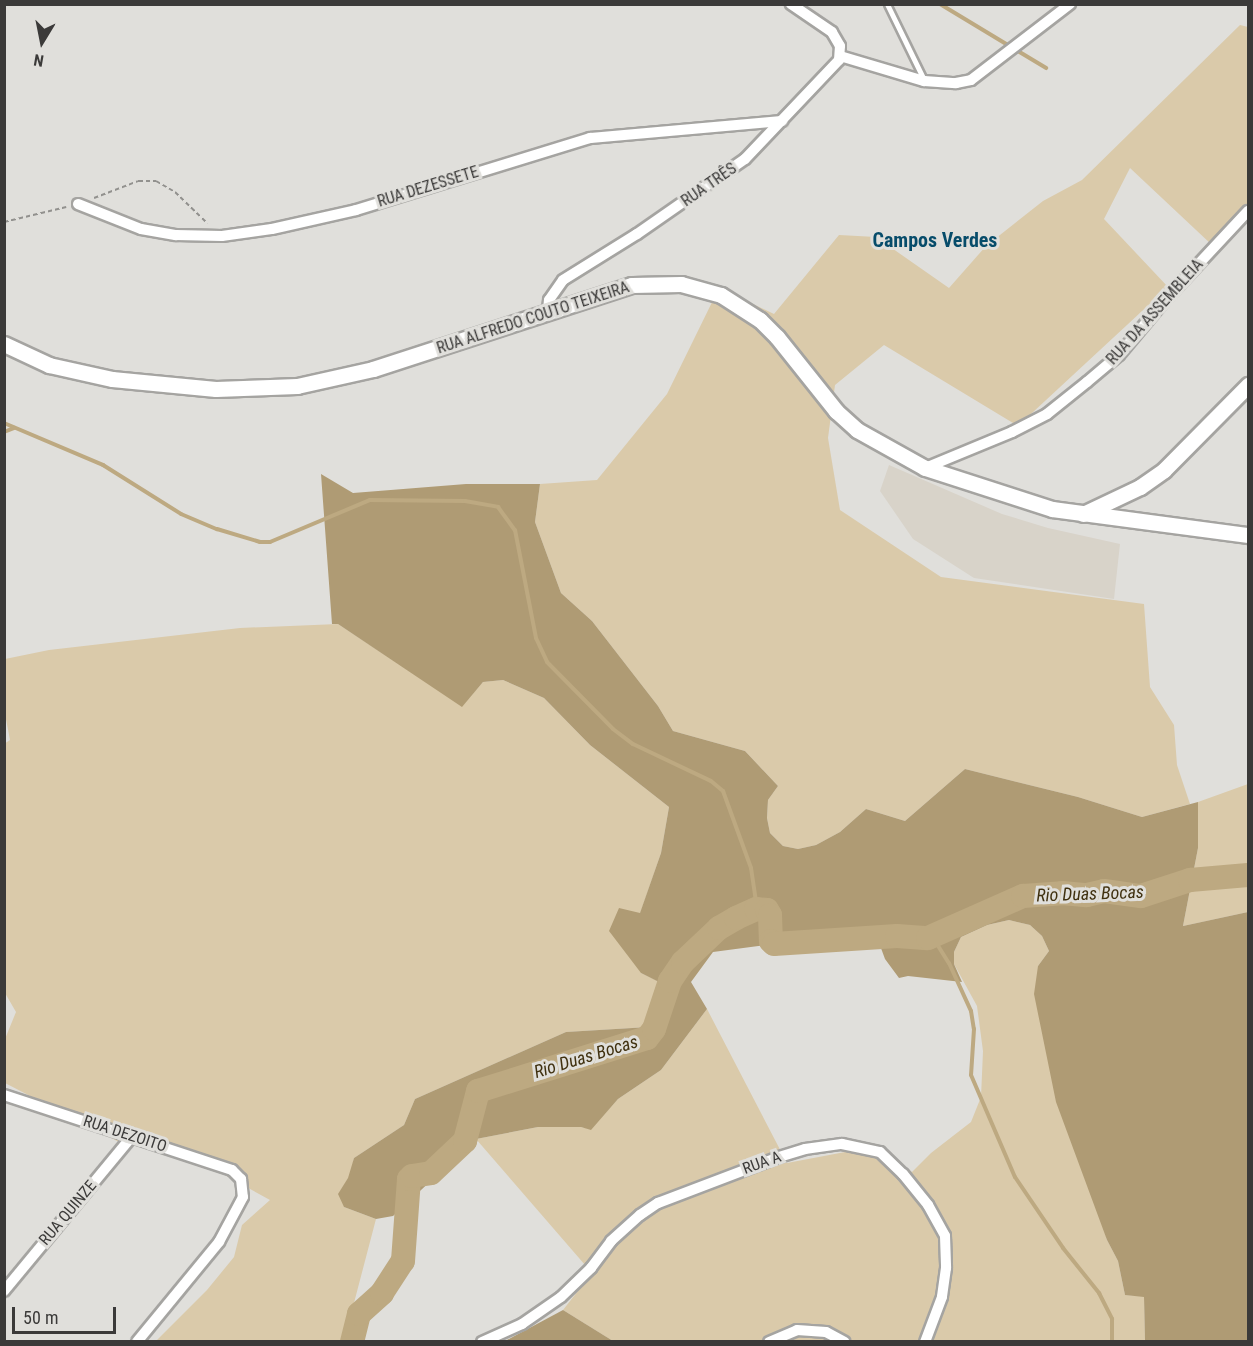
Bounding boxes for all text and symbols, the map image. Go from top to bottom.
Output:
north arrow [12,12,72,72]
text: N [32,50,45,70]
street label: RUA TRÊS [678,159,740,211]
street label: RUA DEZESSETE [375,163,481,211]
district label: Campos Verdes [873,228,997,252]
street label: RUA DA ASSEMBLEIA [1103,255,1207,369]
street label: RUA ALFREDO COUTO TEIXEIRA [434,278,632,358]
water label: Rio Duas Bocas [1036,881,1144,907]
water label: Rio Duas Bocas [531,1031,641,1083]
street label: RUA DEZOITO [81,1111,169,1157]
street label: RUA A [740,1147,784,1179]
street label: RUA QUINZE [35,1177,101,1249]
scale bar [15,1295,118,1333]
text: 50 m [23,1307,58,1328]

